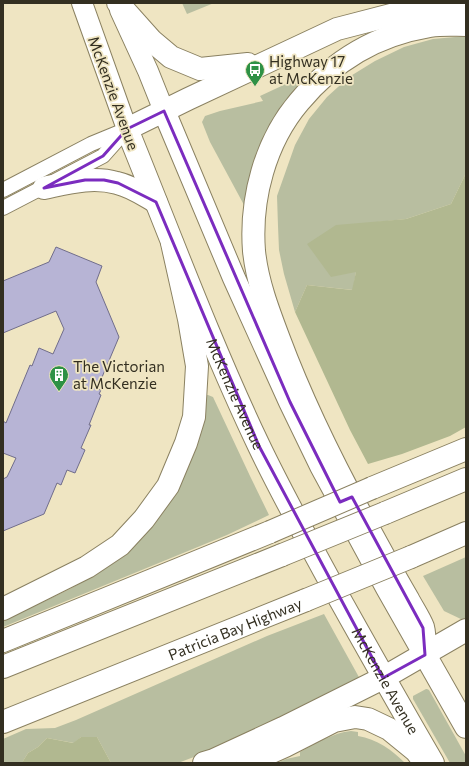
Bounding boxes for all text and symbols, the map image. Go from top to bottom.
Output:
street label: McKenzie Avenue [85,34,143,152]
place label: Highway 17 at McKenzie [269,52,353,87]
bus stop icon: Highway 17 at McKenzie [244,59,266,87]
street label: McKenzie Avenue [203,335,268,452]
place label: The Victorian at McKenzie [73,357,165,392]
building icon: The Victorian at McKenzie [48,364,70,392]
street label: Patricia Bay Highway [166,594,305,664]
street label: McKenzie Avenue [348,624,423,737]

